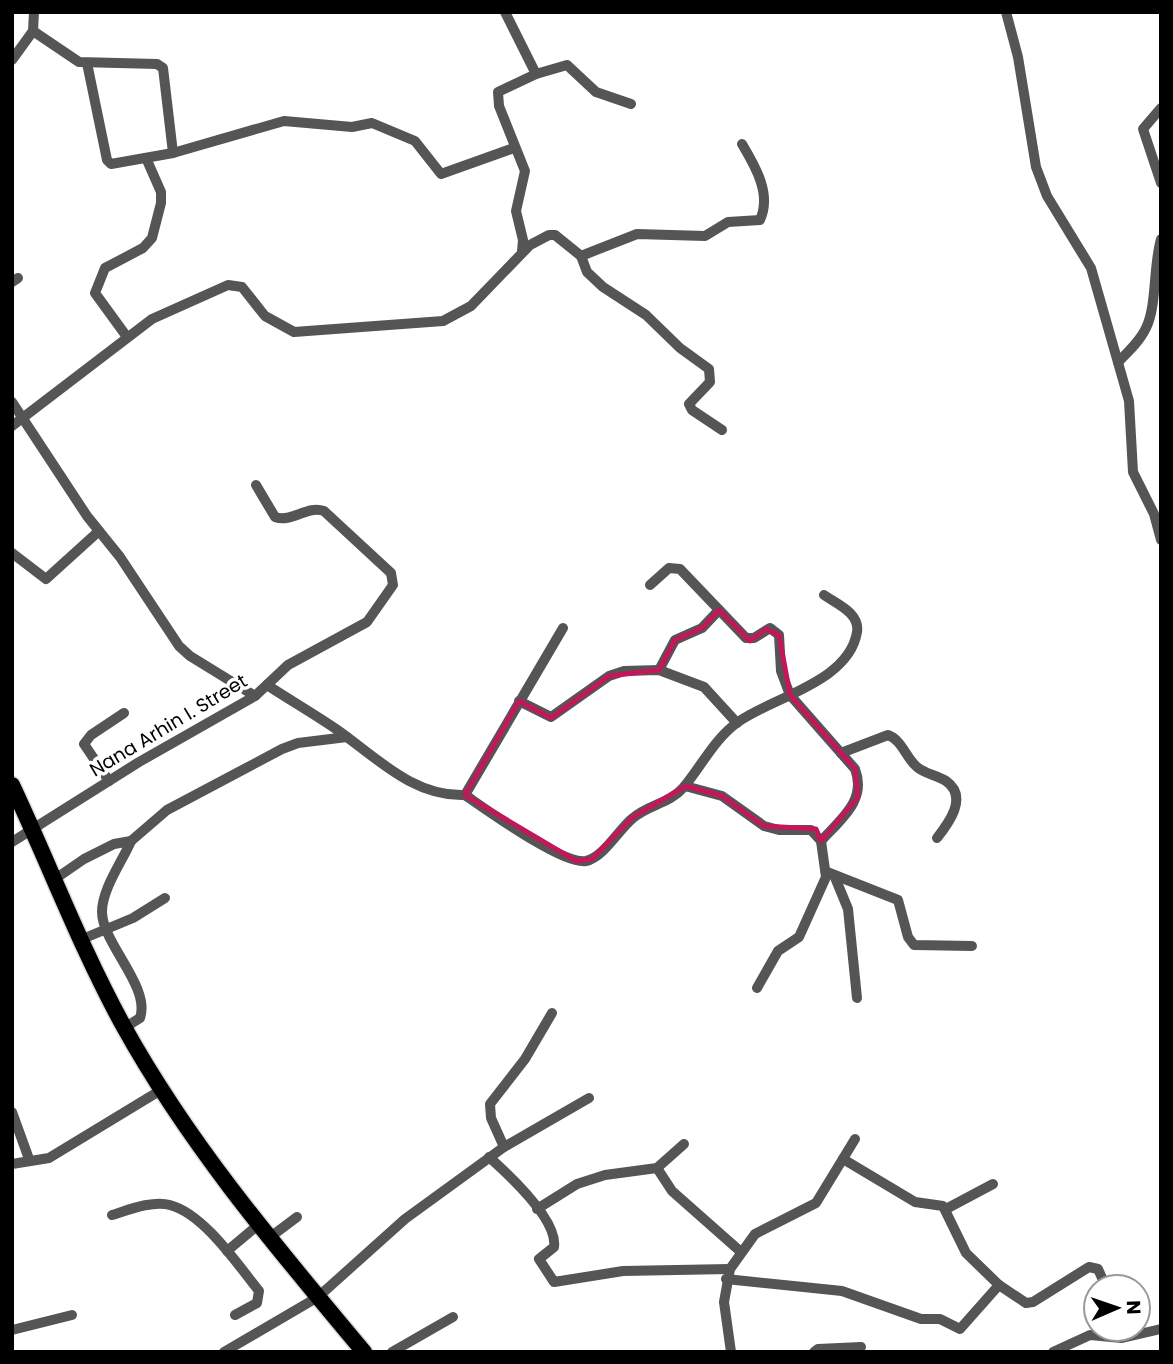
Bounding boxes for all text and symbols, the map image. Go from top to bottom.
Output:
street label: Nana Arhin I. Street [84,668,252,783]
north arrow [1082,1273,1152,1343]
text: N [1120,1300,1147,1315]

